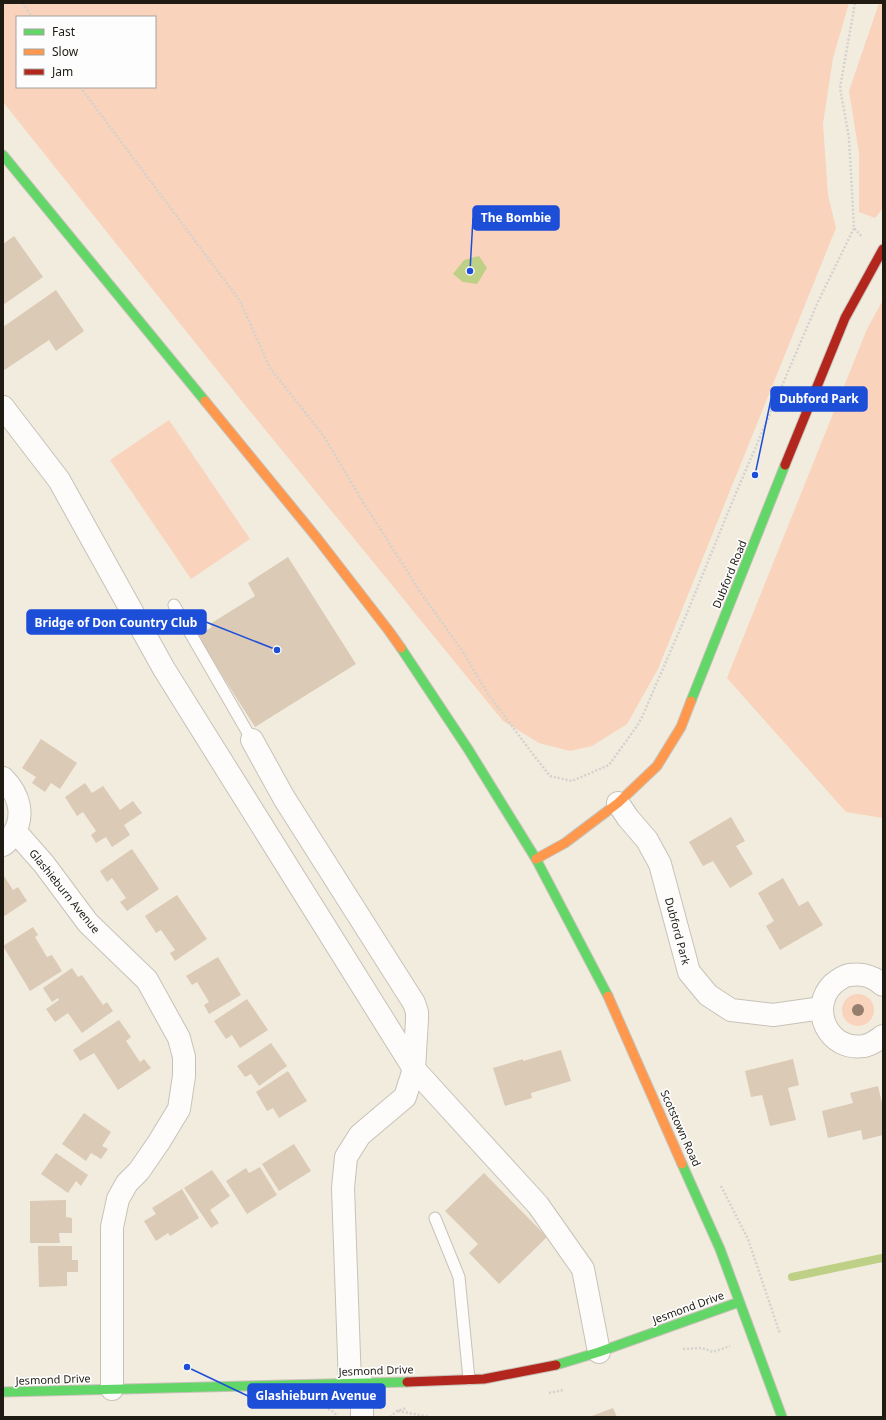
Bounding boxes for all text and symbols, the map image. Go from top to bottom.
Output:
legend [16,16,156,88]
text: Fast [52,23,76,40]
text: Slow [52,43,79,60]
text: Jam [51,63,73,80]
callout: The Bombie [473,206,559,230]
text: The Bombie [481,209,551,226]
callout: Dubford Park [771,387,867,411]
text: Dubford Park [779,390,859,407]
street label: Dubford Road [708,538,750,610]
callout: Bridge of Don Country Club [27,610,206,634]
text: Bridge of Don Country Club [35,614,198,631]
street label: Glashieburn Avenue [26,846,104,936]
street label: Dubford Park [662,896,694,966]
street label: Scotstown Road [657,1087,705,1169]
street label: Jesmond Drive [649,1287,726,1327]
street label: Jesmond Drive [337,1361,414,1379]
street label: Jesmond Drive [14,1370,91,1388]
callout: Glashieburn Avenue [248,1384,385,1408]
text: Glashieburn Avenue [256,1387,376,1404]

